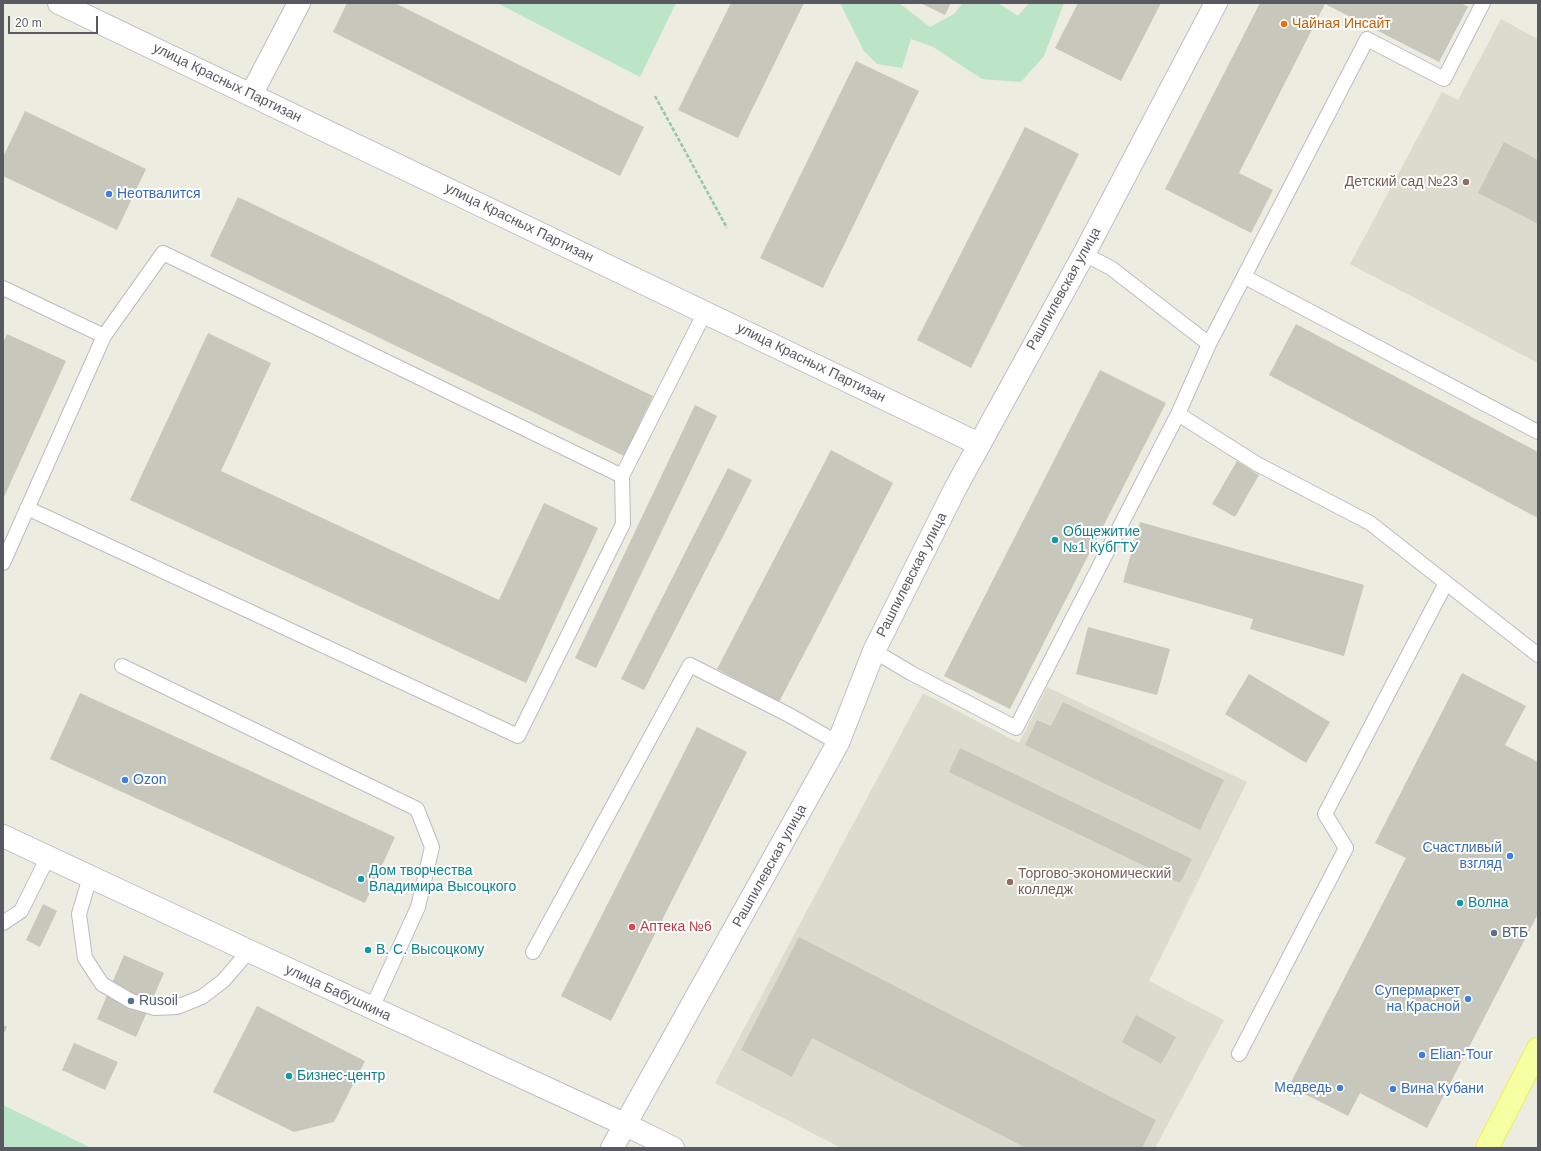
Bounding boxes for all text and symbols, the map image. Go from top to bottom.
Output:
scale bar [10,8,100,34]
text: 20 m [15,16,42,30]
place label: Чайная Инсайт [1292,16,1391,32]
marker: Чайная Инсайт [1279,19,1289,29]
street label: улица Красных Партизан [150,40,304,126]
place label: Детский сад №23 [1345,174,1458,190]
marker: Детский сад №23 [1461,177,1471,187]
street label: улица Красных Партизан [442,180,596,266]
place label: Неотвалится [117,186,201,202]
marker: Неотвалится [104,189,114,199]
street label: Рашпилевская улица [1023,225,1105,353]
street label: улица Красных Партизан [734,320,888,406]
street label: Рашпилевская улица [873,510,951,640]
place label: Общежитие №1 КубГТУ [1063,524,1140,556]
marker: Общежитие №1 КубГТУ [1050,535,1060,545]
place label: Ozon [133,772,166,788]
marker: Ozon [120,775,130,785]
street label: Рашпилевская улица [729,802,811,930]
place label: Счастливый взгляд [1423,840,1502,872]
marker: Счастливый взгляд [1505,851,1515,861]
place label: Дом творчества Владимира Высоцкого [369,863,516,896]
place label: Торгово-экономический колледж [1018,866,1171,898]
marker: Дом творчества Владимира Высоцкого [356,874,366,884]
marker: Торгово-экономический колледж [1005,877,1015,887]
place label: Волна [1468,895,1509,911]
marker: Волна [1455,898,1465,908]
place label: Аптека №6 [640,919,712,935]
marker: Аптека №6 [627,922,637,932]
place label: ВТБ [1502,925,1528,941]
marker: ВТБ [1489,928,1499,938]
place label: В. С. Высоцкому [376,942,484,958]
marker: В. С. Высоцкому [363,945,373,955]
street label: улица Бабушкина [282,961,394,1025]
place label: Супермаркет на Красной [1375,983,1460,1016]
place label: Rusoil [139,993,178,1009]
marker: Супермаркет на Красной [1463,994,1473,1004]
marker: Rusoil [126,996,136,1006]
place label: Elian-Tour [1430,1047,1493,1063]
marker: Elian-Tour [1417,1050,1427,1060]
place label: Бизнес-центр [297,1068,385,1084]
marker: Бизнес-центр [284,1071,294,1081]
place label: Медведь [1274,1080,1332,1096]
place label: Вина Кубани [1401,1081,1484,1097]
marker: Медведь [1335,1083,1345,1093]
marker: Вина Кубани [1388,1084,1398,1094]

